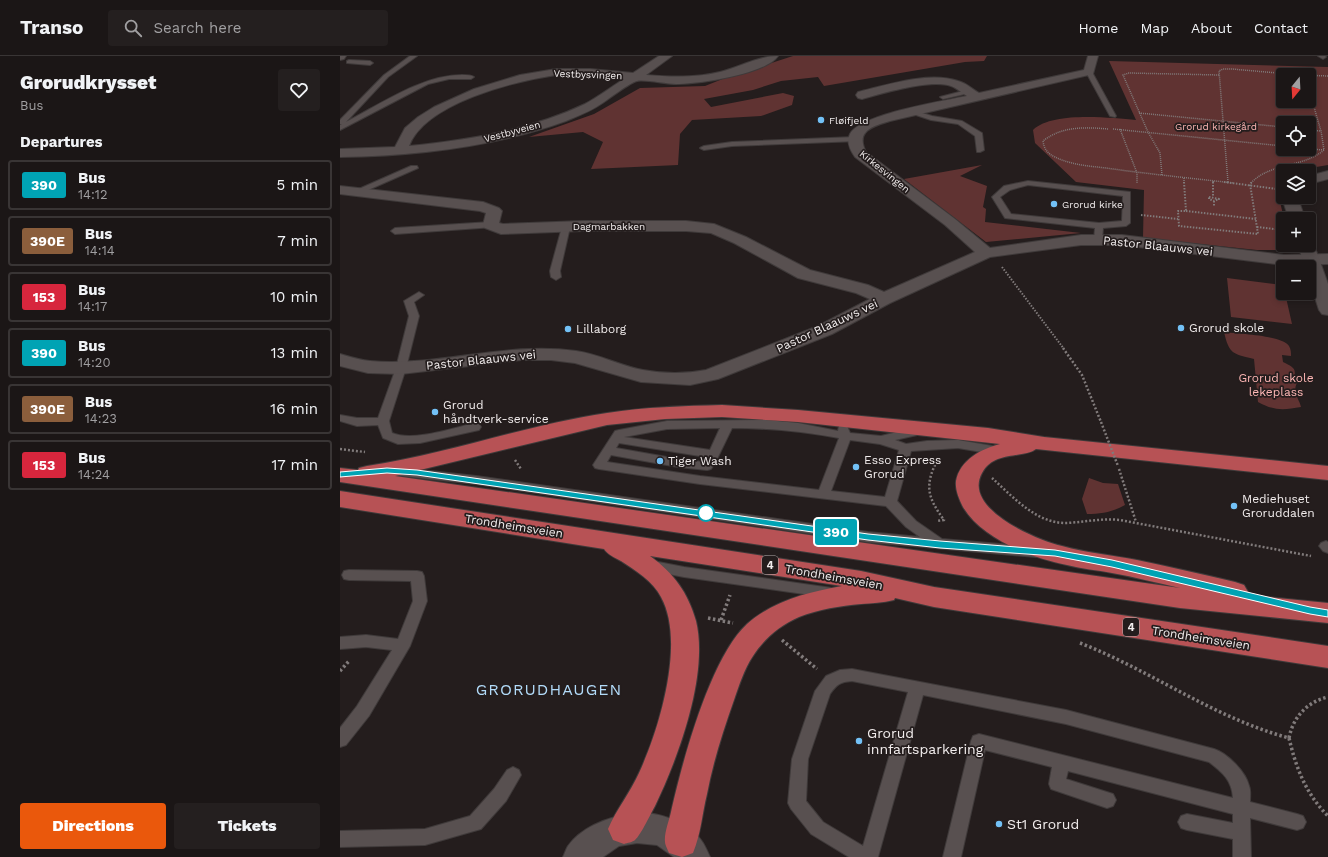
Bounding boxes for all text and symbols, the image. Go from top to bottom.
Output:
search box [108,10,388,46]
text: Transo [20,16,84,39]
icon: search [122,17,144,39]
text: Search here [154,19,241,37]
text: Home [1078,20,1118,36]
text: Map [1140,20,1169,36]
text: About [1191,20,1232,36]
text: Contact [1254,20,1308,36]
street label: Vestbysvingen [553,68,623,81]
north arrow [1276,68,1316,108]
map controls [1276,68,1316,300]
button: heart [278,69,320,111]
text: Grorudkrysset [20,71,156,94]
text: Bus [20,98,43,113]
marker: Fløifjeld [816,115,826,125]
place label: Fløifjeld [829,115,869,126]
button: locate [1276,116,1316,156]
street label: Vestbyveien [483,119,542,144]
park label: Grorud kirkegård [1175,121,1257,132]
text: Departures [20,133,103,151]
street label: Kirkesvingen [858,148,912,195]
button: layers [1276,164,1316,204]
text: Bus [78,169,106,187]
text: 5 min [277,176,318,194]
text: 390 [31,177,57,193]
text: 14:12 [78,187,108,202]
marker: Grorud kirke [1049,199,1059,209]
place label: Grorud kirke [1062,199,1123,210]
button: + [1276,212,1316,252]
street label: Dagmarbakken [573,221,645,232]
text: Bus [85,225,112,243]
text: 7 min [277,232,318,250]
text: 390E [30,233,65,249]
street label: Pastor Blaauws vei [1102,233,1214,259]
text: 14:14 [85,243,115,258]
button: − [1276,260,1316,300]
text: Bus [78,281,106,299]
text: 10 min [270,288,318,306]
text: 153 [33,289,55,305]
street label: Pastor Blaauws vei [774,296,880,356]
text: 14:17 [78,299,107,314]
place label: Grorud skole [1189,321,1264,335]
place label: Lillaborg [576,322,627,336]
marker: Grorud skole [1176,323,1186,333]
marker: Lillaborg [563,324,573,334]
text: Bus [78,337,106,355]
text: 13 min [271,344,318,362]
text: 390 [31,345,57,361]
street label: Pastor Blaauws vei [425,347,537,373]
text: 14:20 [78,355,111,370]
park label: Grorud skole lekeplass [1238,371,1314,399]
text: Bus [85,393,112,411]
place label: Grorud håndtverk-service [443,398,549,426]
text: 16 min [270,400,318,418]
text: 390E [30,401,65,417]
marker: Grorud håndtverk-service [430,407,440,417]
text: 14:23 [85,411,117,426]
text: Bus [78,449,106,467]
place label: Esso Express Grorud [864,453,941,481]
place label: Tiger Wash [668,454,732,468]
text: 17 min [271,456,318,474]
marker: Tiger Wash [655,456,665,466]
text: 153 [33,457,55,473]
marker: Esso Express Grorud [851,462,861,472]
text: 14:24 [78,467,110,482]
place label: Mediehuset Groruddalen [1242,492,1315,520]
marker: Mediehuset Groruddalen [1229,501,1239,511]
unlabelled marker [697,504,715,522]
street label: Trondheimsveien [464,511,564,541]
line badge: 390 [813,519,859,545]
text: 390 [823,524,849,540]
road number: 4 [762,556,778,574]
street label: Trondheimsveien [784,561,884,593]
road number: 4 [1123,618,1139,636]
street label: Trondheimsveien [1151,623,1251,653]
district label: GRORUDHAUGEN [476,680,622,699]
place label: Grorud innfartsparkering [867,725,984,757]
marker: Grorud innfartsparkering [854,736,864,746]
button: Directions [20,803,166,849]
button: Tickets [174,803,320,849]
place label: St1 Grorud [1007,816,1079,832]
marker: St1 Grorud [994,819,1004,829]

